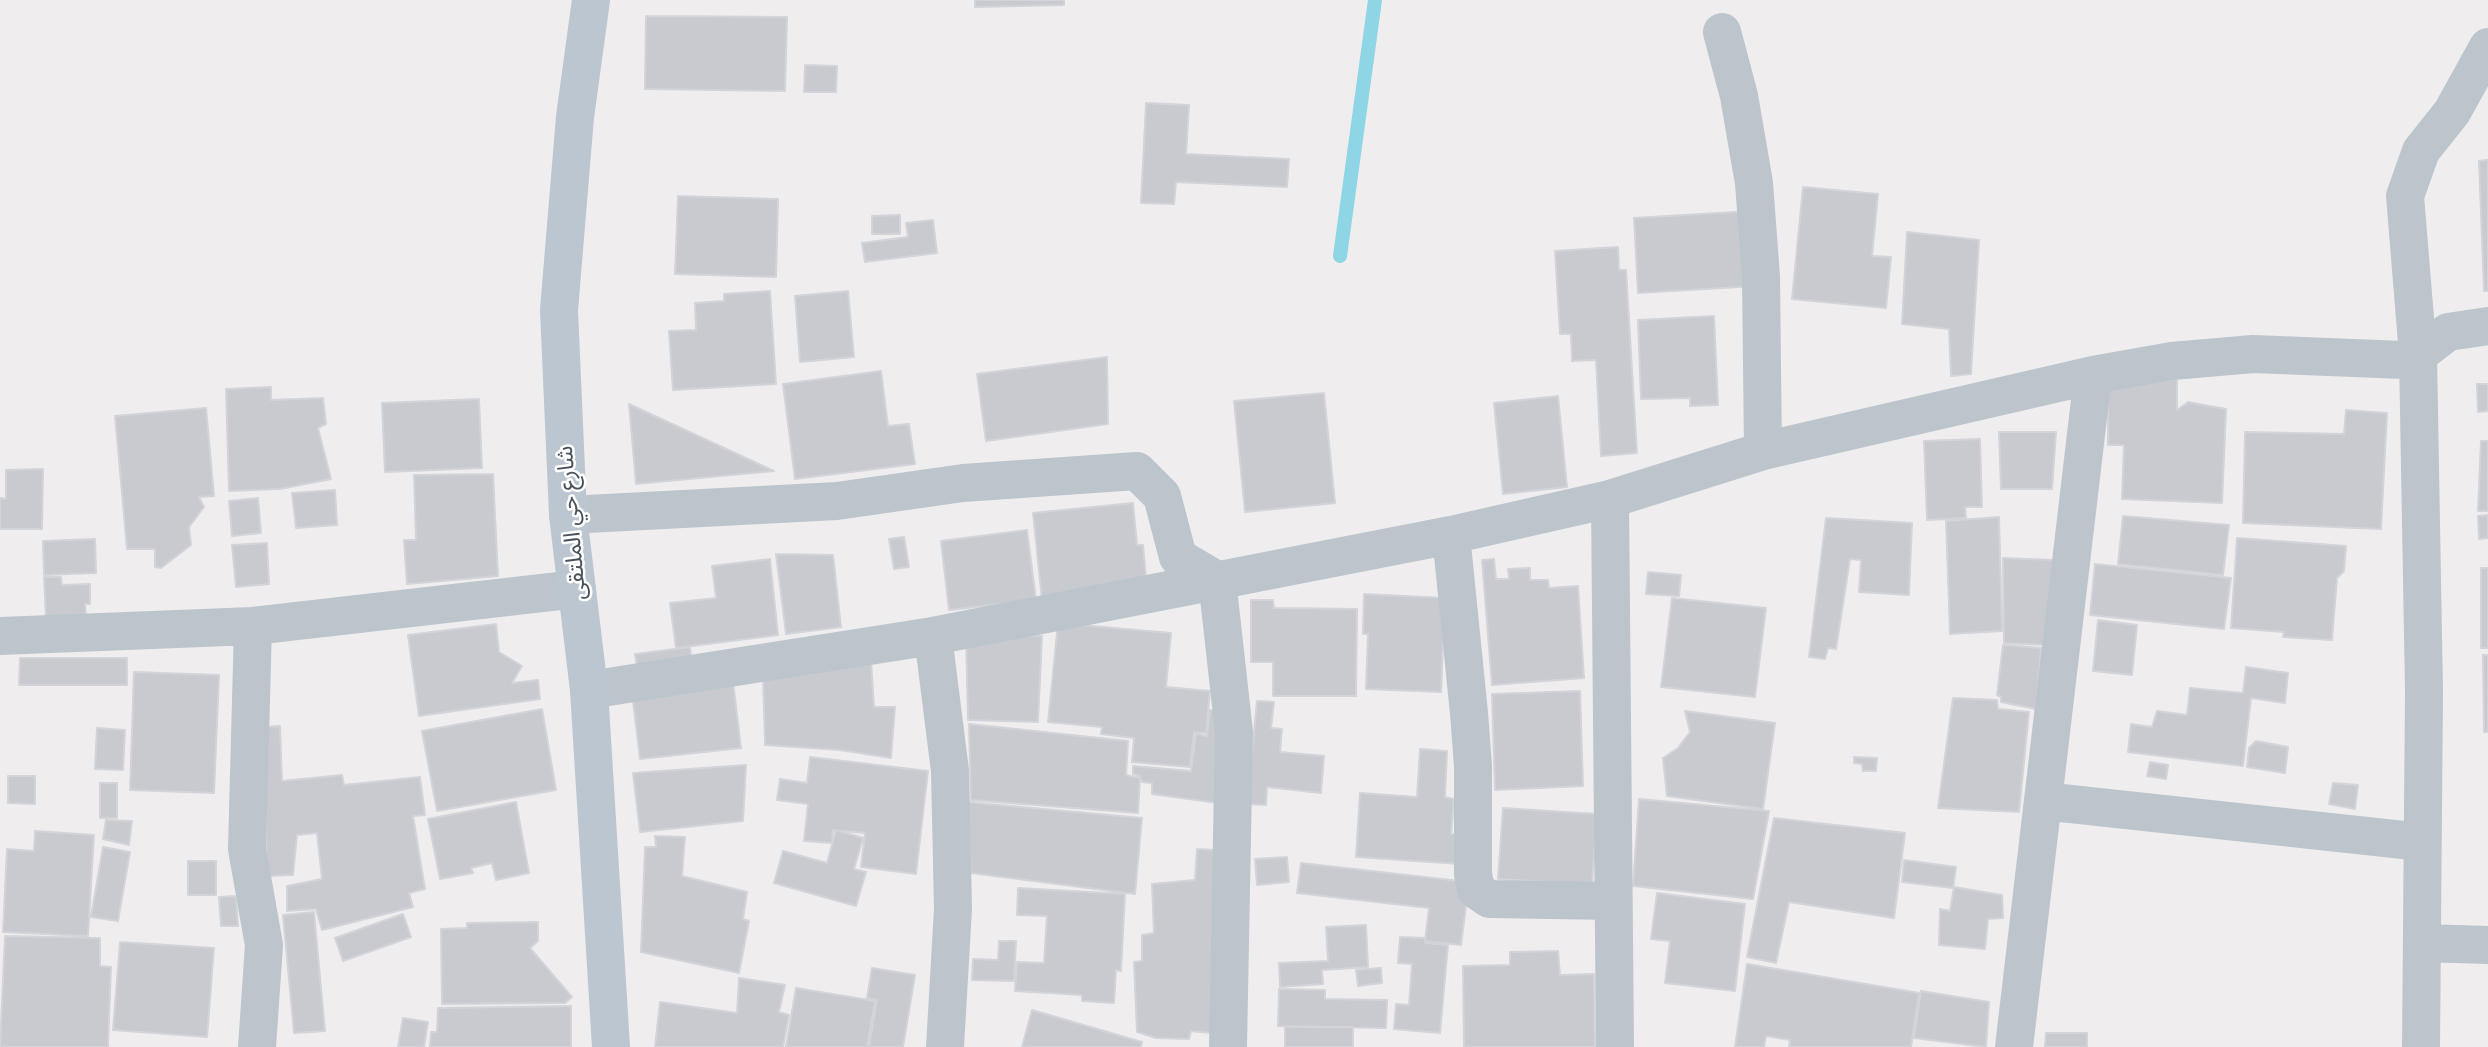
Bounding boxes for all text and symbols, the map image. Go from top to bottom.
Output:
street label: شارع حي الملتقى [552,445,592,601]

